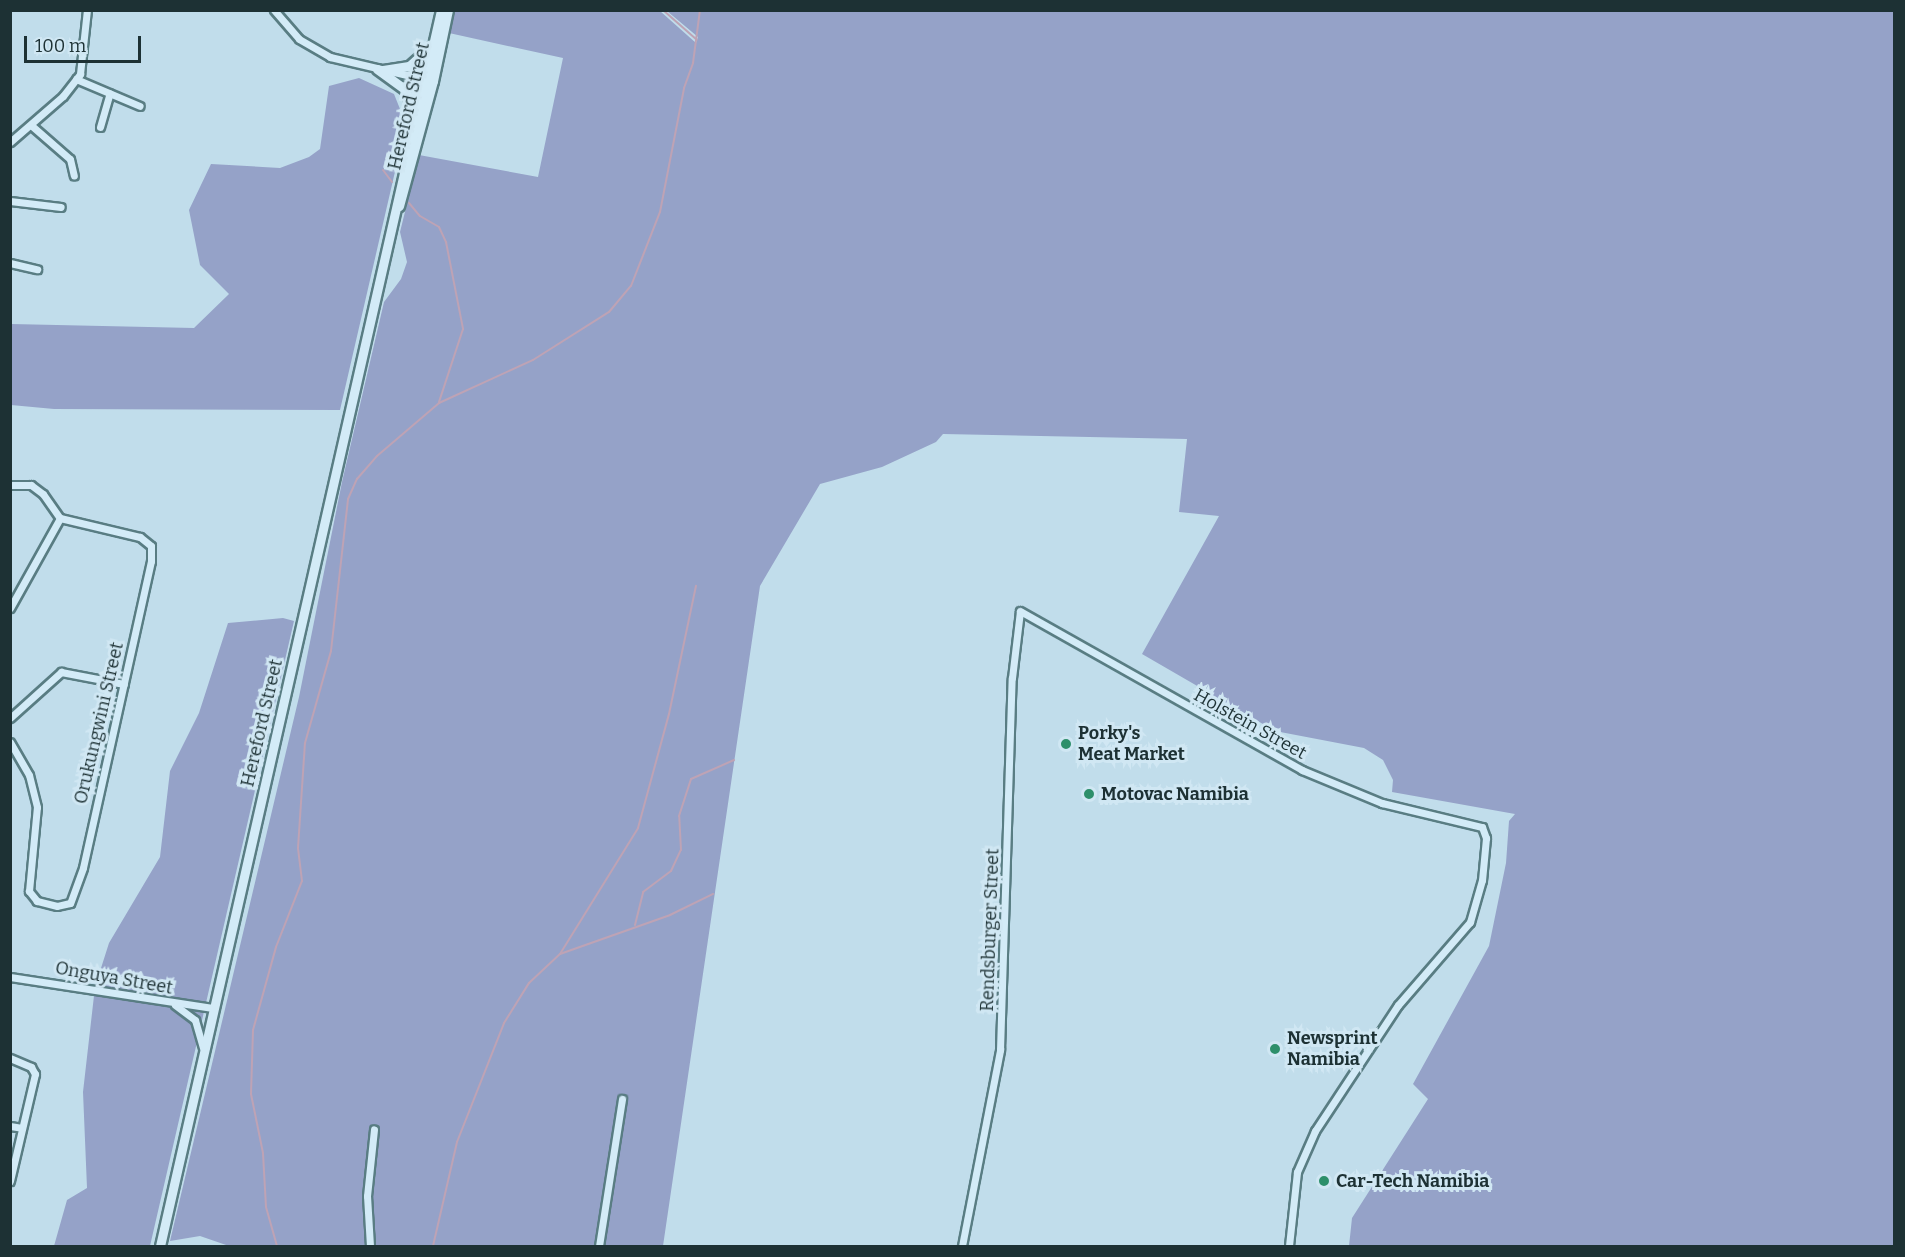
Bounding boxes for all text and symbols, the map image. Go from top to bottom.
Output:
scale bar [27,24,144,62]
text: 100 m [35,35,86,57]
street label: Hereford Street [384,40,434,172]
street label: Orukungwini Street [70,640,128,806]
street label: Hereford Street [237,657,287,789]
street label: Holstein Street [1190,684,1310,764]
place label: Porky's Meat Market [1078,723,1185,766]
marker: Porky's Meat Market [1059,737,1073,751]
place label: Motovac Namibia [1101,783,1249,805]
marker: Motovac Namibia [1082,787,1096,801]
street label: Rendsburger Street [976,848,1004,1012]
street label: Onguya Street [54,957,174,999]
place label: Newsprint Namibia [1287,1028,1378,1070]
marker: Newsprint Namibia [1268,1042,1282,1056]
place label: Car-Tech Namibia [1336,1170,1489,1192]
marker: Car-Tech Namibia [1317,1174,1331,1188]

